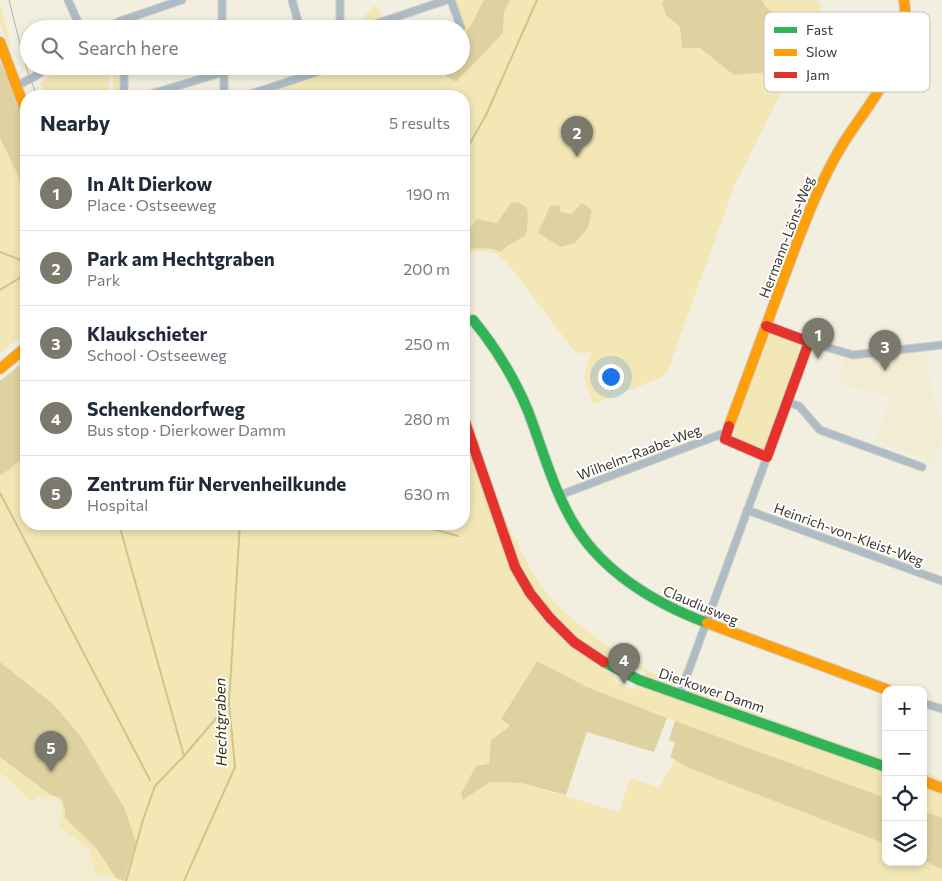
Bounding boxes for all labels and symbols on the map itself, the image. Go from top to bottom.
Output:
legend [764,12,930,92]
text: Fast [806,21,833,38]
text: Slow [806,43,837,60]
text: Jam [806,66,830,83]
pin: 2 [561,116,593,157]
street label: Hermann-Löns-Weg [755,173,817,300]
pin: 1 [802,318,834,359]
pin: 3 [869,330,901,371]
your location [598,364,624,390]
street label: Wilhelm-Raabe-Weg [574,420,704,484]
street label: Heinrich-von-Kleist-Weg [772,499,927,569]
street label: Claudiusweg [661,582,741,629]
pin: 4 [608,643,640,684]
street label: Dierkower Damm [657,664,767,716]
water label: Hechtgraben [210,678,230,766]
pin: 5 [35,731,67,772]

